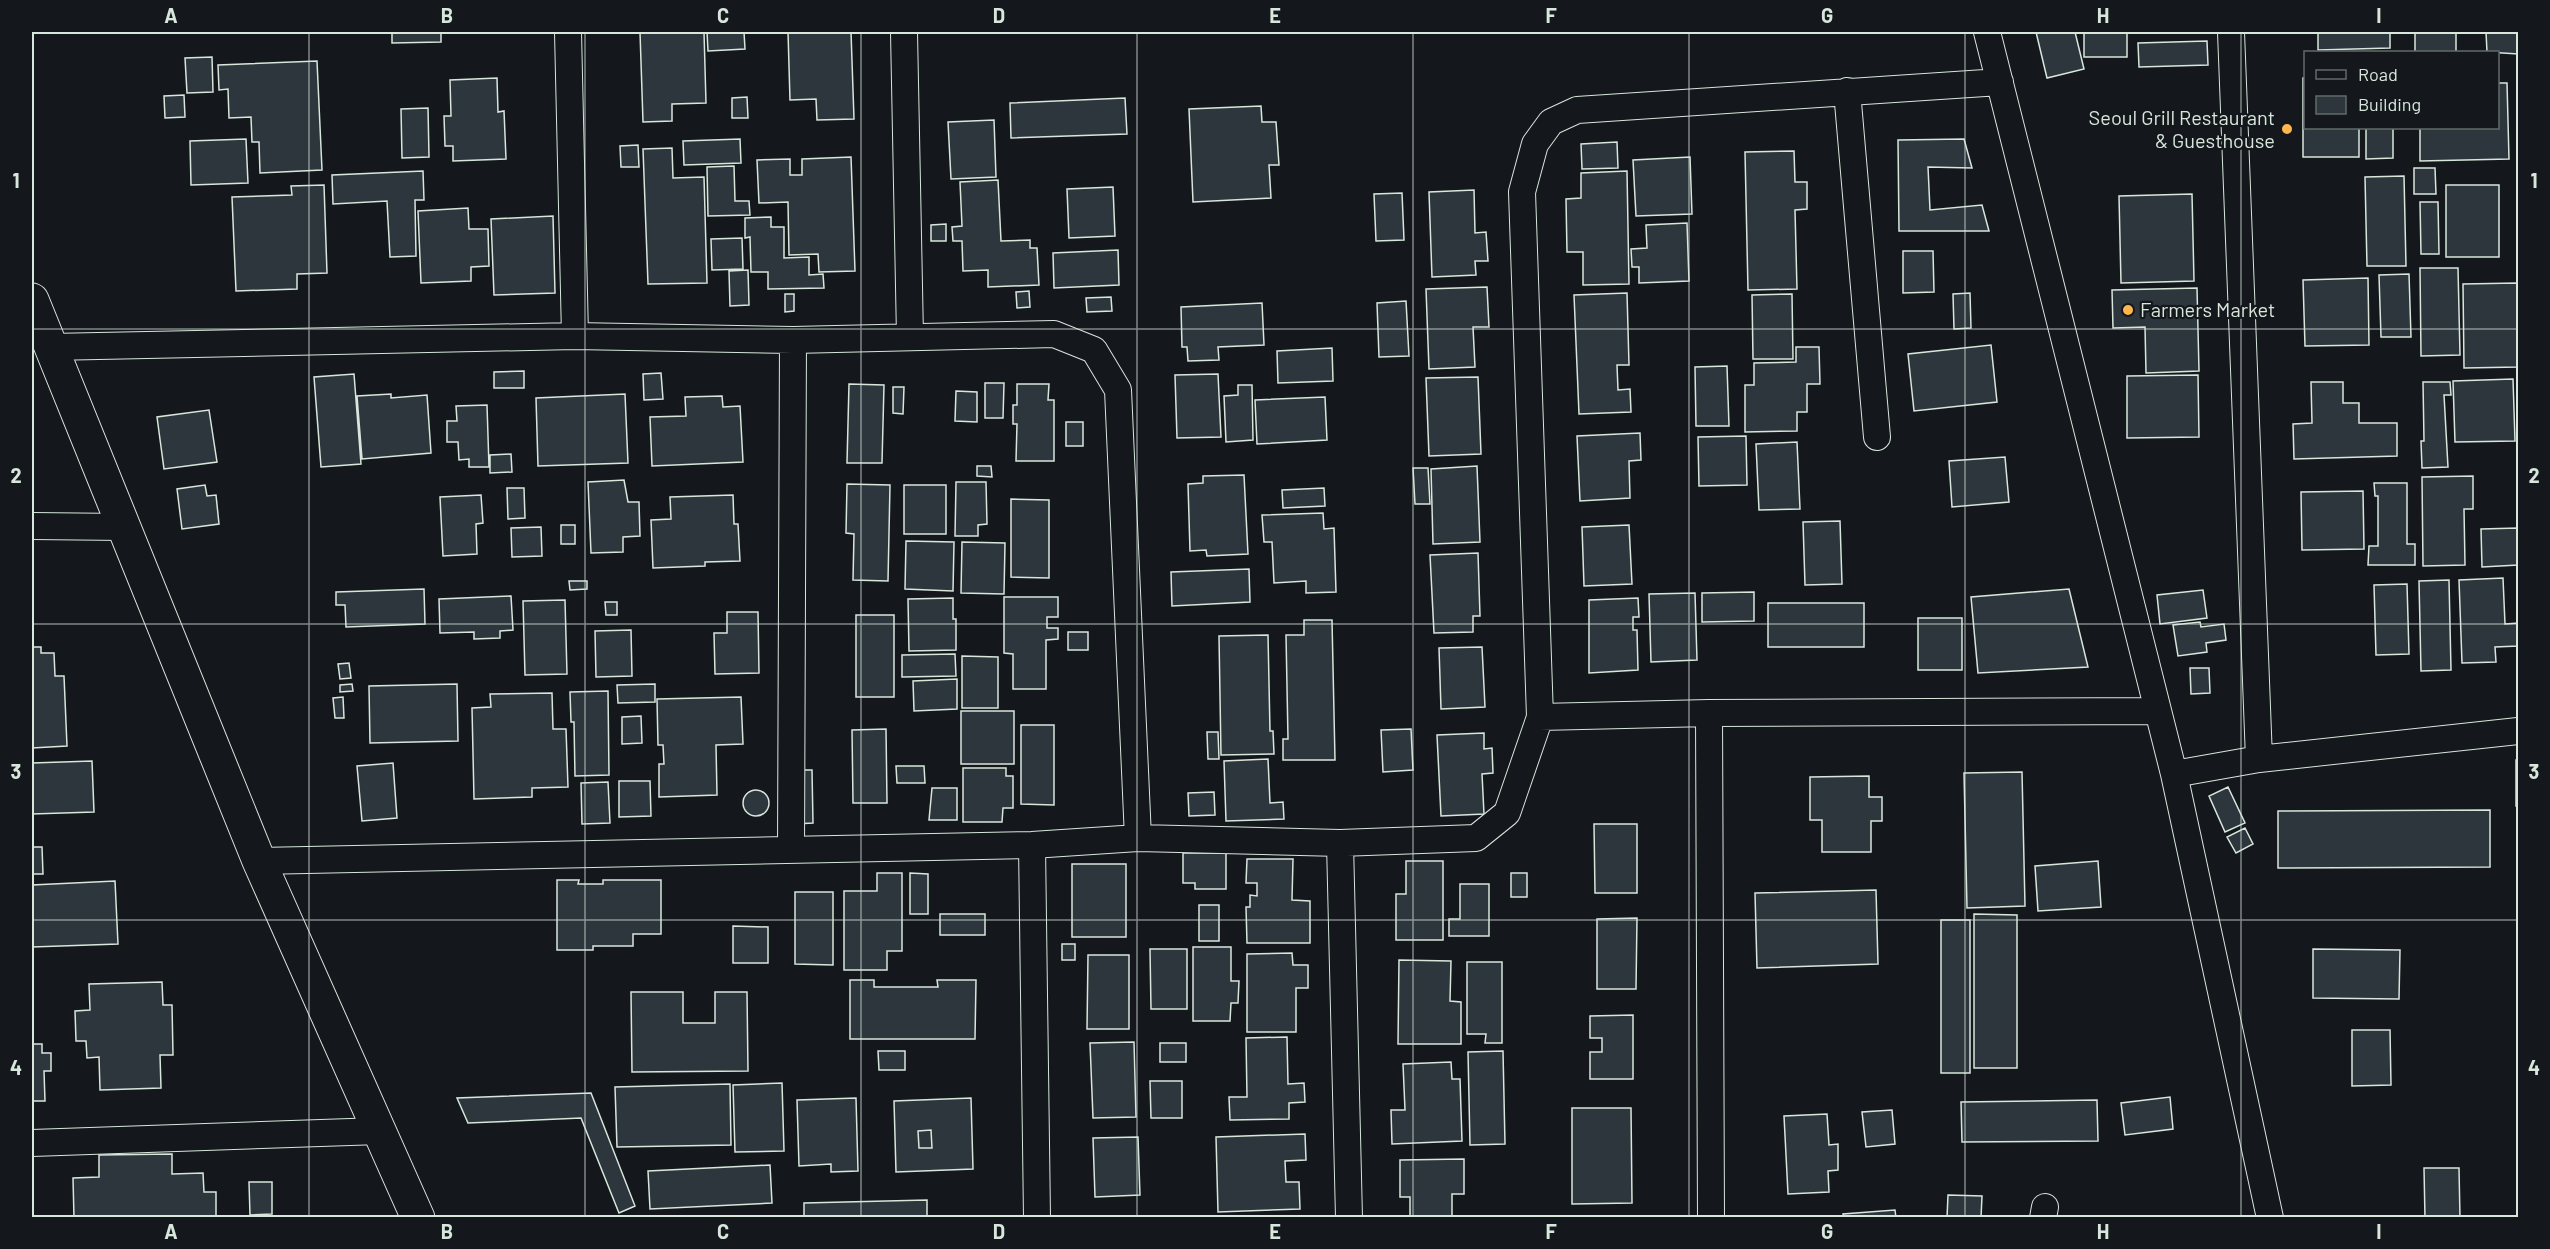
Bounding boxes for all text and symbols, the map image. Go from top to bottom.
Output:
text: A [164,3,178,27]
text: B [441,3,453,27]
text: C [717,3,729,27]
text: D [993,3,1005,27]
text: E [1269,3,1281,27]
text: F [1545,3,1557,27]
text: G [1821,3,1833,27]
text: H [2097,3,2109,27]
text: I [2376,3,2382,27]
legend [2304,51,2499,129]
text: Road [2358,63,2398,85]
text: Building [2358,93,2421,115]
place label: Seoul Grill Restaurant & Guesthouse [2089,105,2275,152]
marker: Seoul Grill Restaurant & Guesthouse [2280,122,2294,136]
text: 1 [12,168,20,192]
text: 1 [2530,168,2538,192]
place label: Farmers Market [2140,297,2275,321]
marker: Farmers Market [2121,303,2135,317]
text: 2 [10,463,22,487]
text: 2 [2528,463,2540,487]
text: 3 [11,759,21,783]
text: 3 [2529,759,2539,783]
text: 4 [10,1055,22,1079]
text: 4 [2528,1055,2540,1079]
text: A [164,1219,178,1243]
text: B [441,1219,453,1243]
text: C [717,1219,729,1243]
text: D [993,1219,1005,1243]
text: E [1269,1219,1281,1243]
text: F [1545,1219,1557,1243]
text: G [1821,1219,1833,1243]
text: H [2097,1219,2109,1243]
text: I [2376,1219,2382,1243]

